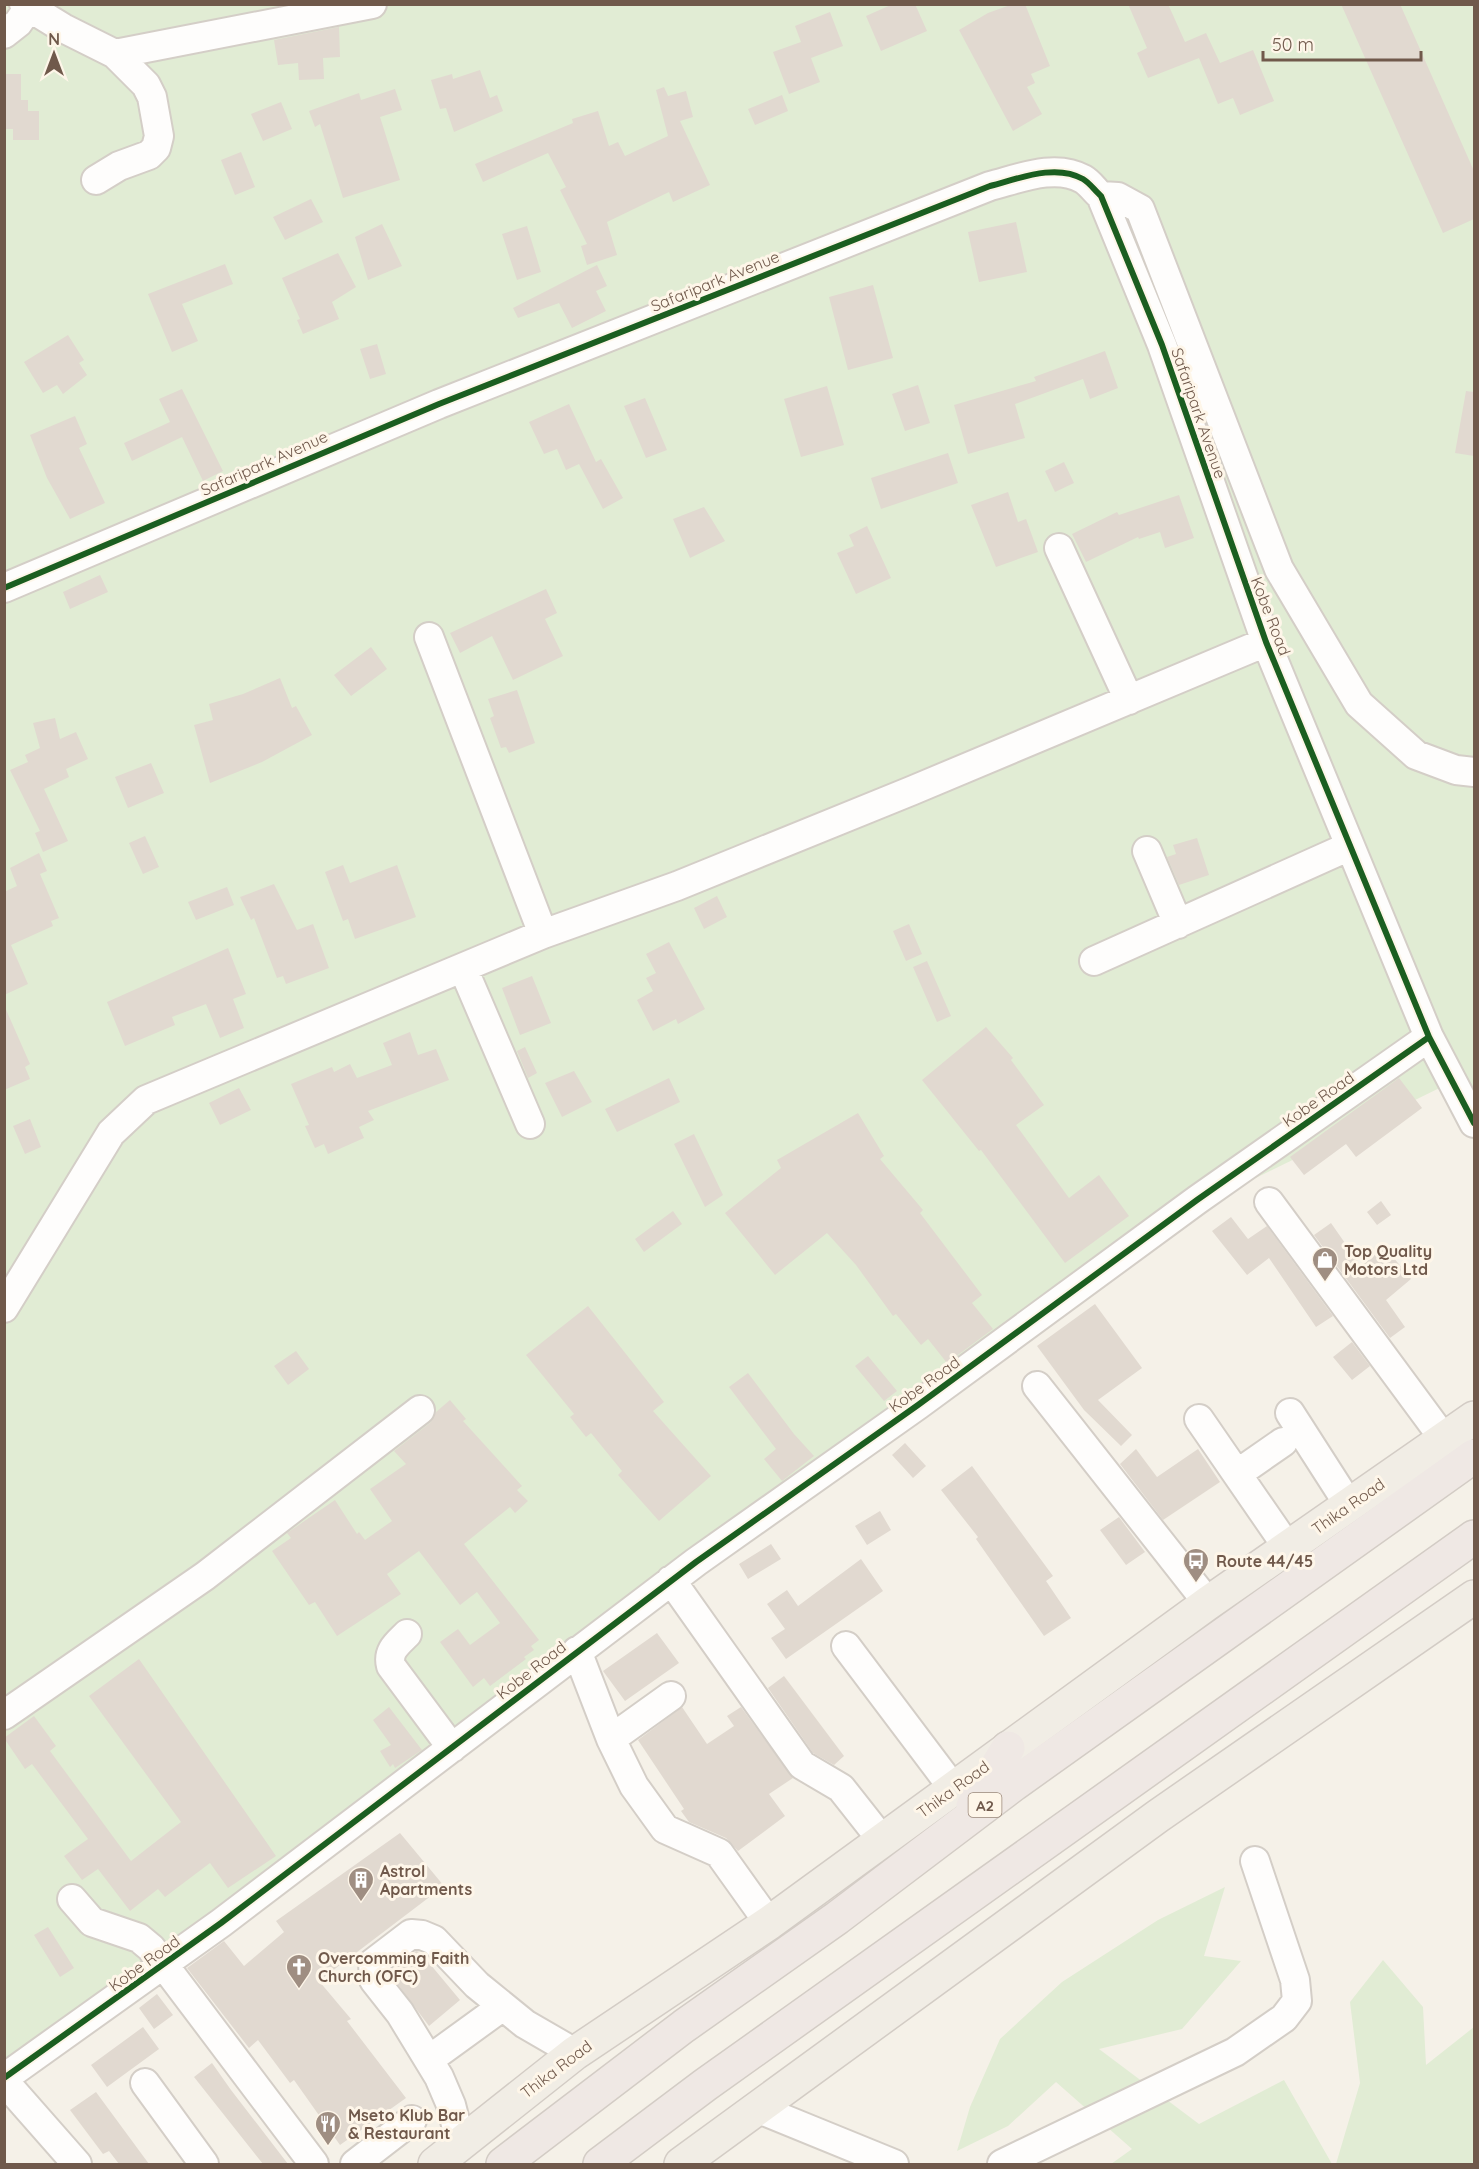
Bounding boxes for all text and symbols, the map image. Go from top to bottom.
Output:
north arrow [24,24,84,84]
scale bar [1263,24,1420,62]
text: N [48,29,60,49]
text: 50 m [1272,33,1314,56]
street label: Safaripark Avenue [648,246,782,316]
street label: Safaripark Avenue [1167,345,1231,481]
street label: Safaripark Avenue [197,426,331,500]
street label: Kobe Road [1247,574,1295,658]
street label: Kobe Road [1278,1067,1358,1131]
place label: Top Quality Motors Ltd [1344,1241,1432,1279]
shop icon: Top Quality Motors Ltd [1310,1245,1340,1283]
street label: Kobe Road [885,1352,963,1416]
street label: Thika Road [1308,1474,1388,1538]
bus stop icon: Route 44/45 [1181,1546,1211,1584]
place label: Route 44/45 [1216,1551,1313,1571]
street label: Kobe Road [492,1637,570,1703]
street label: Thika Road [913,1756,993,1822]
road number: A2 [968,1793,1002,1817]
place label: Astrol Apartments [380,1861,472,1899]
building icon: Astrol Apartments [346,1865,376,1903]
street label: Kobe Road [105,1931,183,1995]
place label: Overcomming Faith Church (OFC) [318,1948,469,1986]
church icon: Overcomming Faith Church (OFC) [284,1952,314,1990]
street label: Thika Road [516,2036,596,2102]
place label: Mseto Klub Bar & Restaurant [348,2105,465,2143]
restaurant icon: Mseto Klub Bar & Restaurant [313,2109,343,2147]

